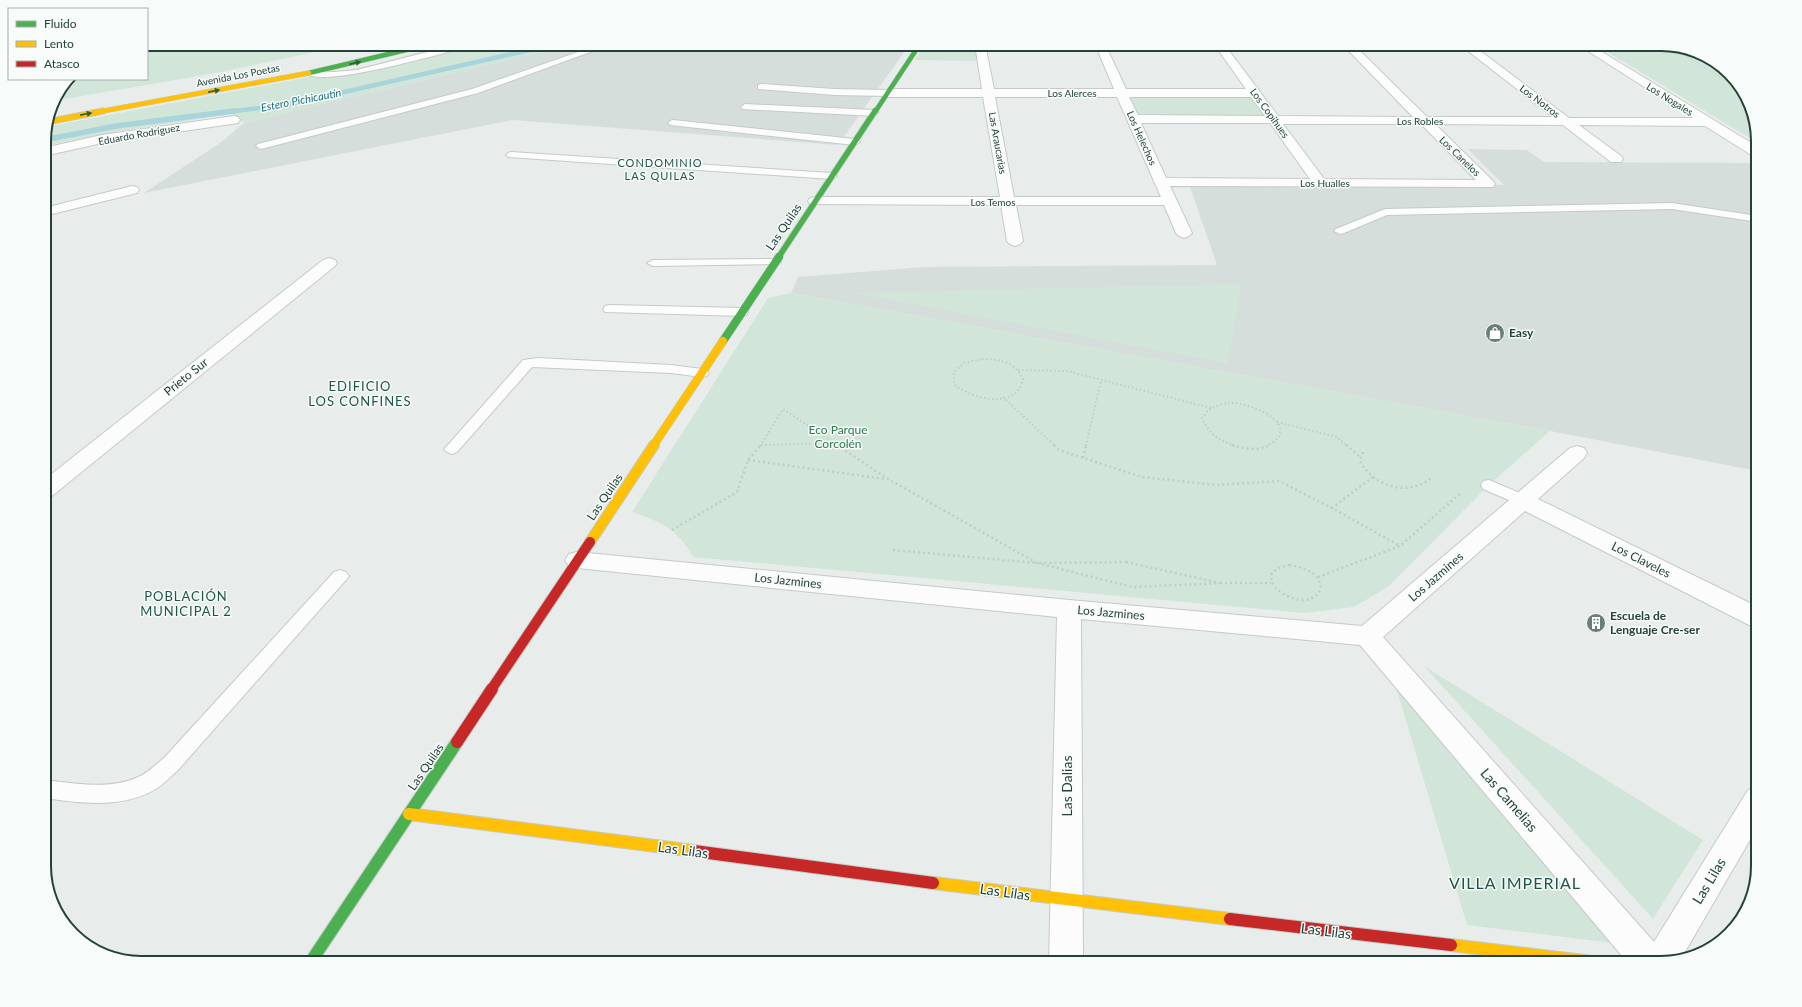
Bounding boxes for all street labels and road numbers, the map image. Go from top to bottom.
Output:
street label: Avenida Los Poetas [195,61,281,89]
street label: Los Nogales [1645,80,1695,118]
street label: Los Notros [1517,82,1563,120]
street label: Los Copihues [1248,86,1292,140]
street label: Los Alerces [1047,87,1097,99]
street label: Los Helechos [1125,109,1159,167]
street label: Las Araucarias [987,111,1009,175]
street label: Los Robles [1397,115,1443,127]
street label: Eduardo Rodríguez [97,121,181,147]
street label: Los Canelos [1437,134,1483,178]
street label: Los Hualles [1300,177,1350,189]
street label: Los Temos [970,196,1016,208]
street label: Las Quilas [762,200,805,253]
street label: Prieto Sur [161,354,211,399]
street label: Las Quilas [583,470,626,523]
street label: Los Claveles [1609,538,1673,581]
street label: Los Jazmines [1405,549,1466,604]
street label: Los Jazmines [754,570,822,591]
street label: Los Jazmines [1077,602,1145,623]
street label: Las Quilas [404,740,447,793]
street label: Las Dalias [1058,756,1075,816]
street label: Las Camelias [1477,764,1542,835]
street label: Las Lilas [657,838,709,861]
street label: Las Lilas [1688,855,1729,907]
street label: Las Lilas [979,880,1031,903]
street label: Las Lilas [1300,919,1352,942]

